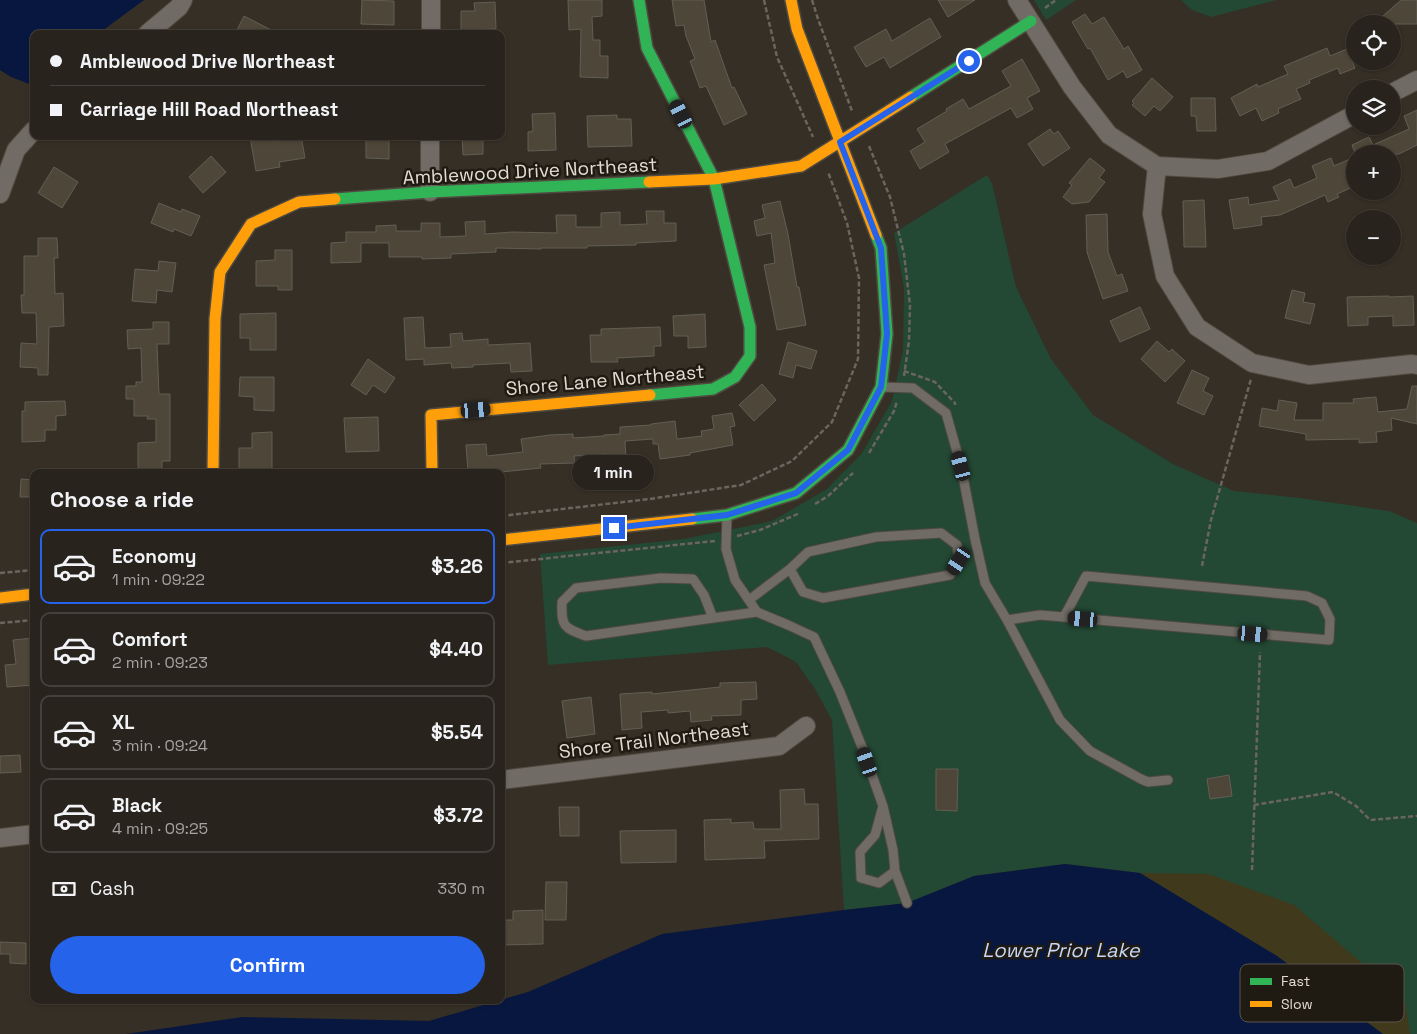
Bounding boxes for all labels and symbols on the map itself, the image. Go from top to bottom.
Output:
route start [958,50,980,72]
car [667,97,694,131]
street label: Amblewood Drive Northeast [402,152,658,190]
street label: Shore Lane Northeast [504,359,706,401]
car [460,401,491,419]
car [949,450,972,482]
callout: 1 min [573,456,655,490]
route end [603,517,625,539]
car [944,544,973,578]
car [1067,610,1098,628]
car [1237,625,1268,643]
street label: Shore Trail Northeast [557,716,751,764]
car [855,745,878,779]
water label: Lower Prior Lake [982,937,1141,963]
legend [1240,964,1404,1022]
text: Fast [1281,972,1310,990]
text: Slow [1281,995,1313,1013]

